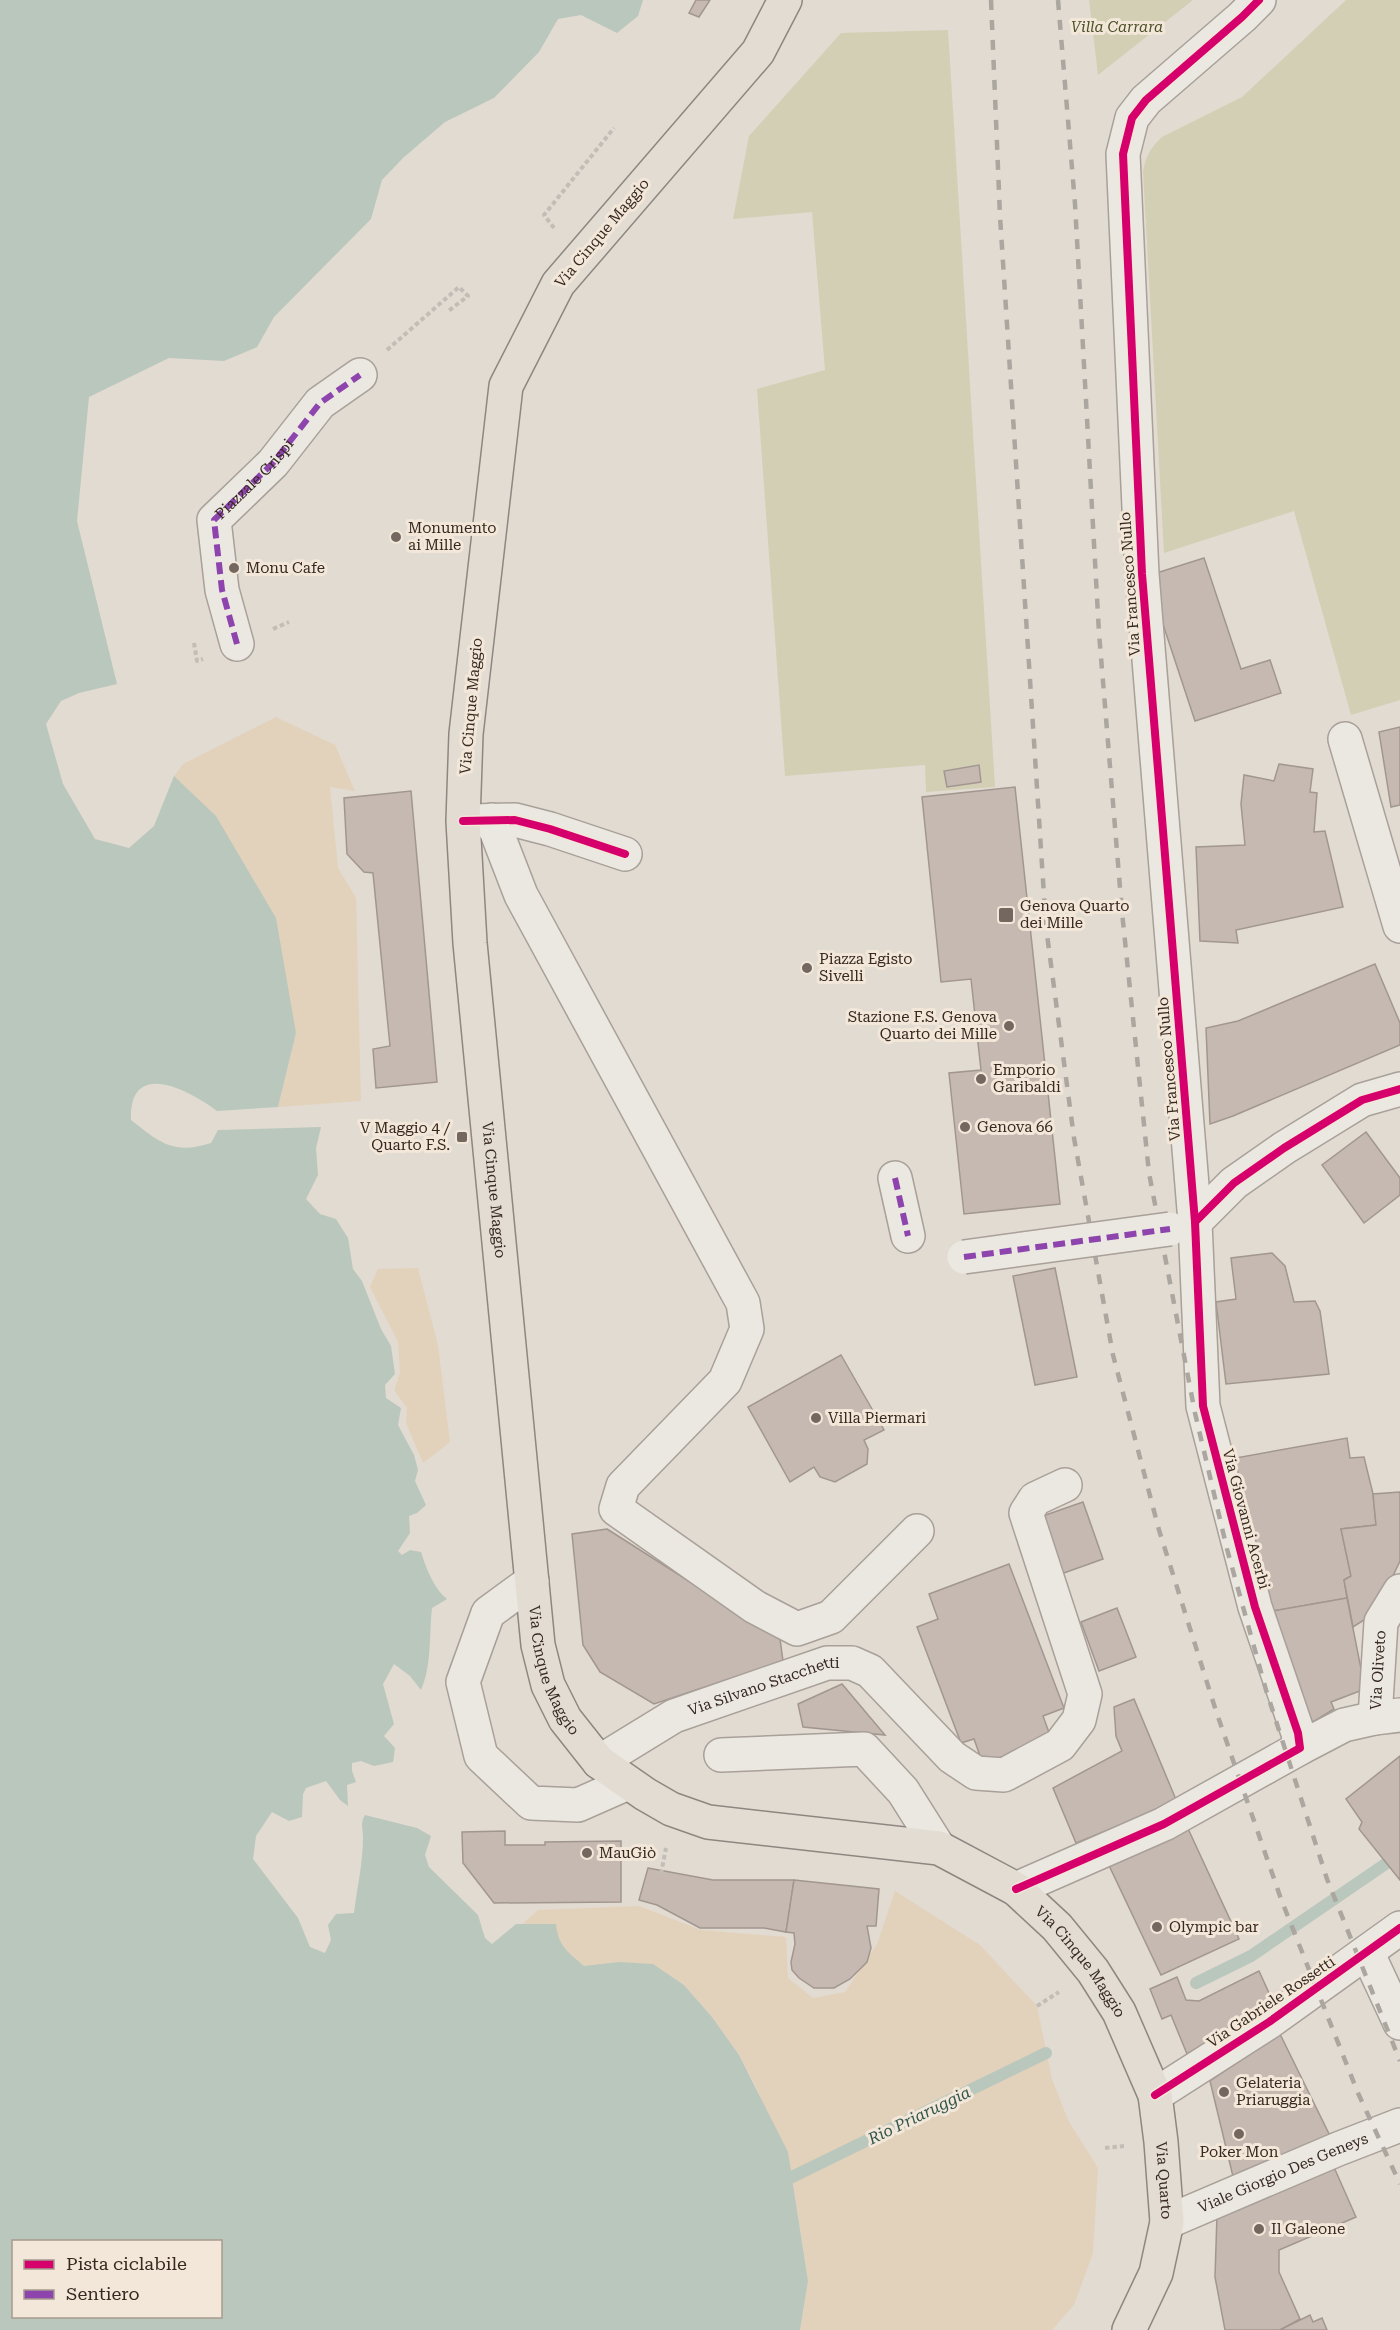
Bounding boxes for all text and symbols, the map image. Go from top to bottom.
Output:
park label: Villa Carrara [1071,18,1163,36]
street label: Via Cinque Maggio [551,175,653,291]
street label: Piazzale Crispi [211,435,298,523]
street label: Via Francesco Nullo [1116,511,1144,657]
place label: Monumento ai Mille [408,519,497,554]
marker: Monumento ai Mille [389,530,403,544]
place label: Monu Cafe [246,559,325,577]
marker: Monu Cafe [227,561,241,575]
street label: Via Cinque Maggio [456,637,486,775]
place label: Genova Quarto dei Mille [1020,897,1130,932]
marker: Genova Quarto dei Mille [997,906,1015,924]
place label: Piazza Egisto Sivelli [819,950,912,985]
marker: Piazza Egisto Sivelli [800,961,814,975]
street label: Via Francesco Nullo [1154,996,1184,1142]
place label: Stazione F.S. Genova Quarto dei Mille [848,1008,997,1043]
marker: Stazione F.S. Genova Quarto dei Mille [1002,1019,1016,1033]
place label: Emporio Garibaldi [993,1061,1061,1096]
marker: Emporio Garibaldi [974,1072,988,1086]
place label: Genova 66 [977,1118,1053,1136]
place label: V Maggio 4 / Quarto F.S. [360,1119,451,1154]
marker: Genova 66 [958,1120,972,1134]
street label: Via Cinque Maggio [478,1121,509,1259]
marker: V Maggio 4 / Quarto F.S. [455,1130,469,1144]
place label: Villa Piermari [828,1409,926,1427]
marker: Villa Piermari [809,1411,823,1425]
street label: Via Giovanni Acerbi [1219,1447,1273,1591]
street label: Via Cinque Maggio [525,1605,583,1739]
street label: Via Oliveto [1367,1630,1389,1711]
street label: Via Silvano Stacchetti [686,1654,840,1719]
place label: MauGiò [599,1844,656,1862]
marker: MauGiò [580,1846,594,1860]
street label: Via Cinque Maggio [1031,1902,1129,2020]
place label: Olympic bar [1169,1918,1259,1936]
marker: Olympic bar [1150,1920,1164,1934]
street label: Via Gabriele Rossetti [1204,1952,1339,2052]
place label: Gelateria Priaruggia [1236,2074,1310,2109]
water label: Rio Priaruggia [864,2082,974,2149]
marker: Gelateria Priaruggia [1217,2085,1231,2099]
marker: Poker Mon [1232,2127,1246,2141]
street label: Viale Giorgio Des Geneys [1195,2129,1371,2217]
street label: Via Quarto [1152,2141,1176,2220]
place label: Poker Mon [1200,2143,1279,2161]
place label: Il Galeone [1271,2220,1345,2238]
marker: Il Galeone [1252,2222,1266,2236]
legend [12,2240,222,2318]
text: Pista ciclabile [66,2253,187,2274]
text: Sentiero [66,2283,140,2304]

